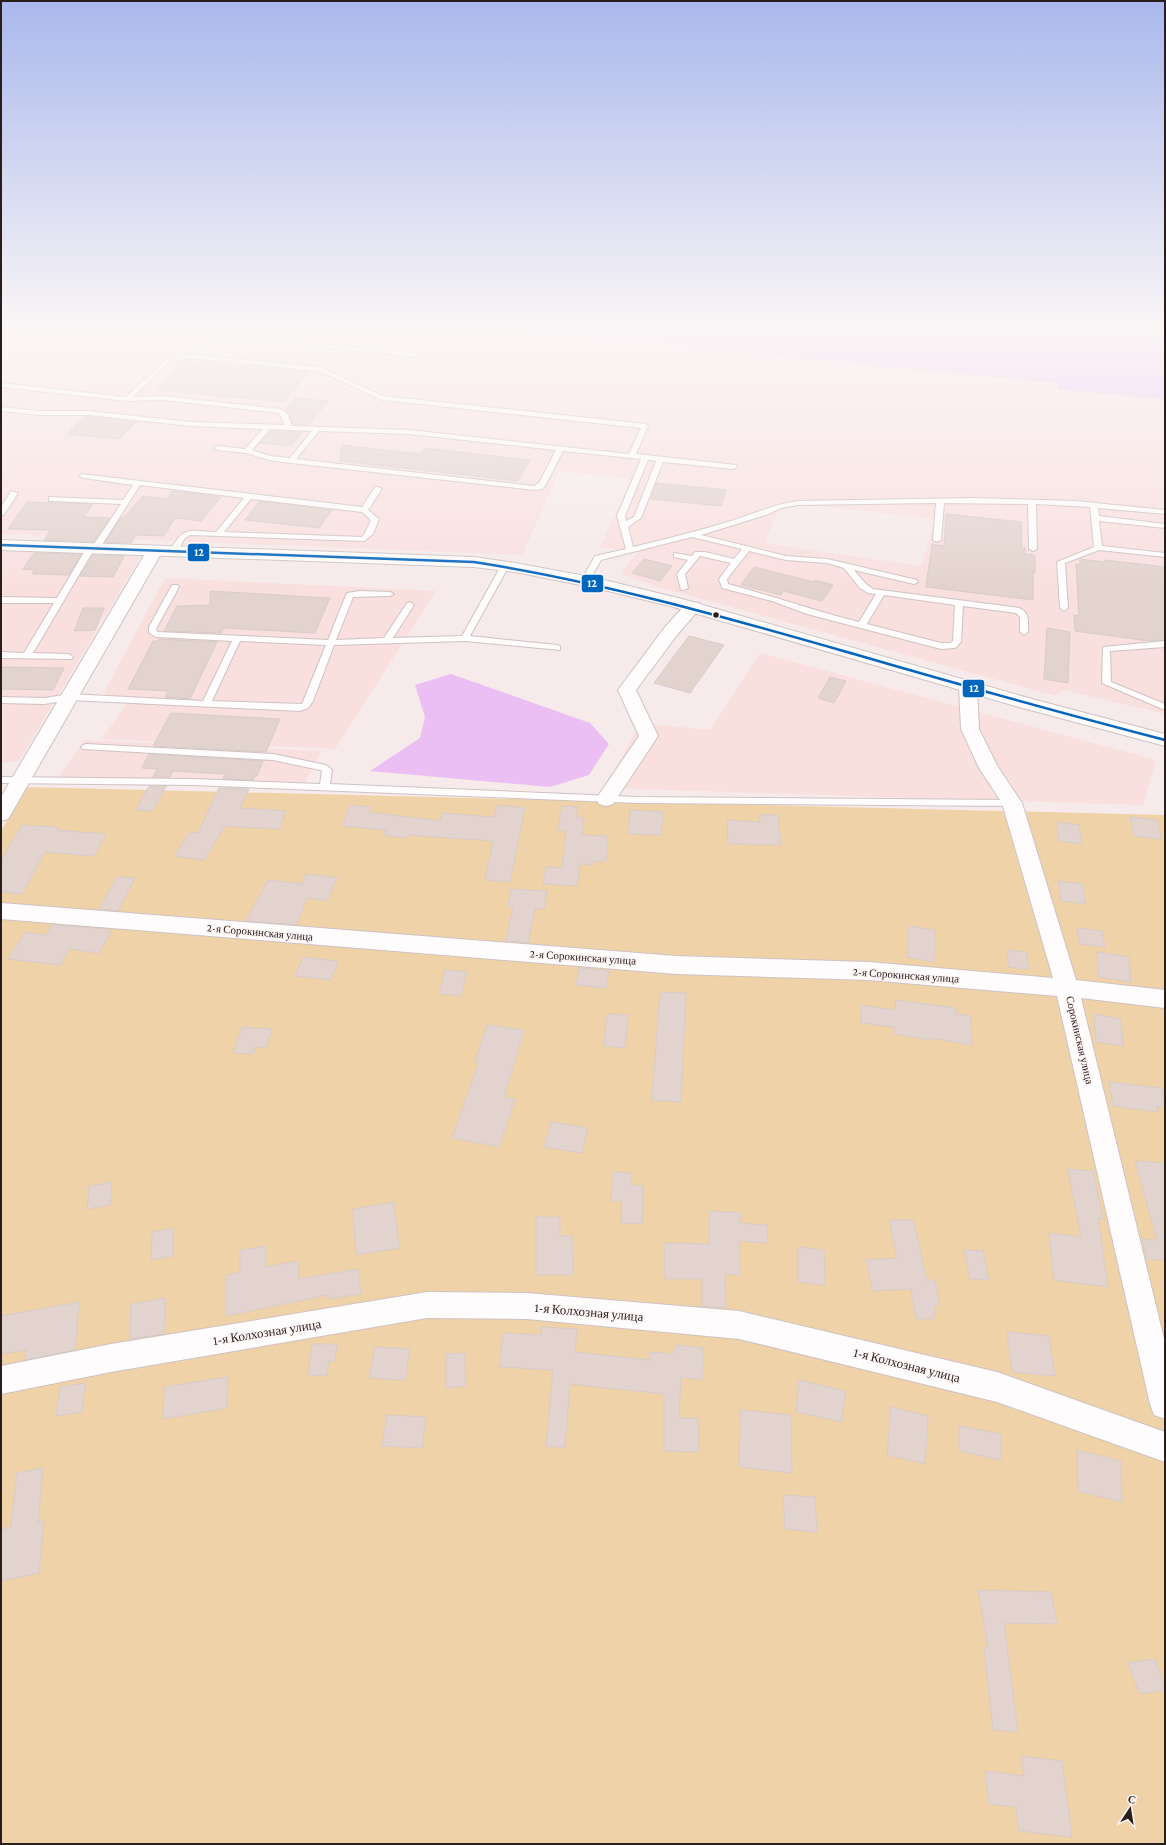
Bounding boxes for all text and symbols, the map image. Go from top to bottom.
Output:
line badge: 12 [187,543,210,562]
text: 12 [194,546,204,558]
line badge: 12 [581,574,604,593]
text: 12 [587,577,597,589]
unlabelled marker [711,610,721,620]
line badge: 12 [962,679,985,698]
text: 12 [969,682,979,694]
street label: 2-я Сорокинская улица [206,921,314,943]
street label: 2-я Сорокинская улица [529,947,637,967]
street label: 2-я Сорокинская улица [852,965,960,985]
street label: Сорокинская улица [1064,995,1096,1085]
street label: 1-я Колхозная улица [534,1300,644,1324]
street label: 1-я Колхозная улица [212,1316,322,1348]
street label: 1-я Колхозная улица [852,1345,962,1386]
north arrow [1110,1789,1150,1829]
text: С [1127,1793,1137,1806]

